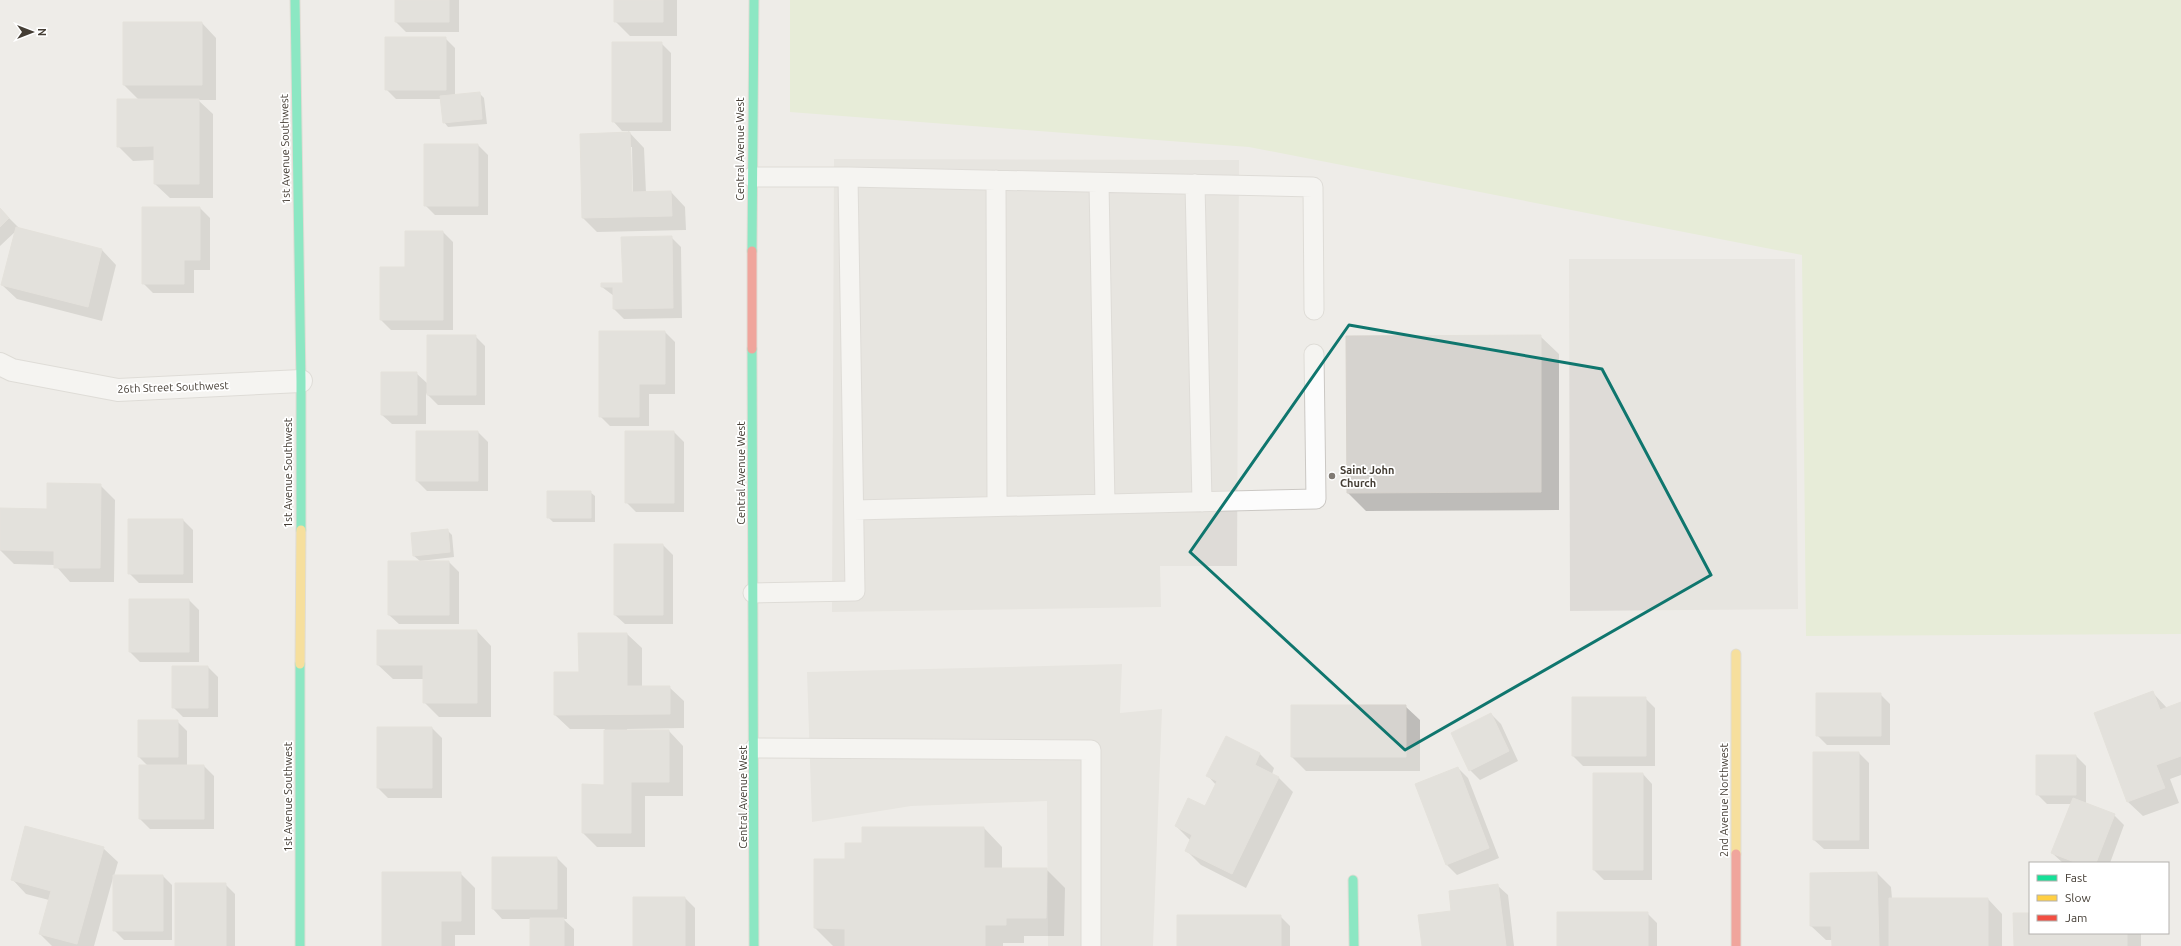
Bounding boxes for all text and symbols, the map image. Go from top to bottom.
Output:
north arrow [12,12,52,52]
text: N [36,28,48,36]
street label: 1st Avenue Southwest [278,93,292,204]
street label: Central Avenue West [734,97,746,201]
street label: 26th Street Southwest [117,379,230,395]
street label: 1st Avenue Southwest [282,417,294,528]
street label: Central Avenue West [735,421,747,525]
place label: Saint John Church [1340,464,1394,489]
marker: Saint John Church [1327,471,1337,481]
street label: 1st Avenue Southwest [282,741,294,852]
street label: 2nd Avenue Northwest [1718,742,1730,857]
street label: Central Avenue West [737,745,749,849]
legend [2029,862,2169,934]
text: Fast [2065,871,2087,884]
text: Slow [2065,891,2091,904]
text: Jam [2065,911,2087,924]

